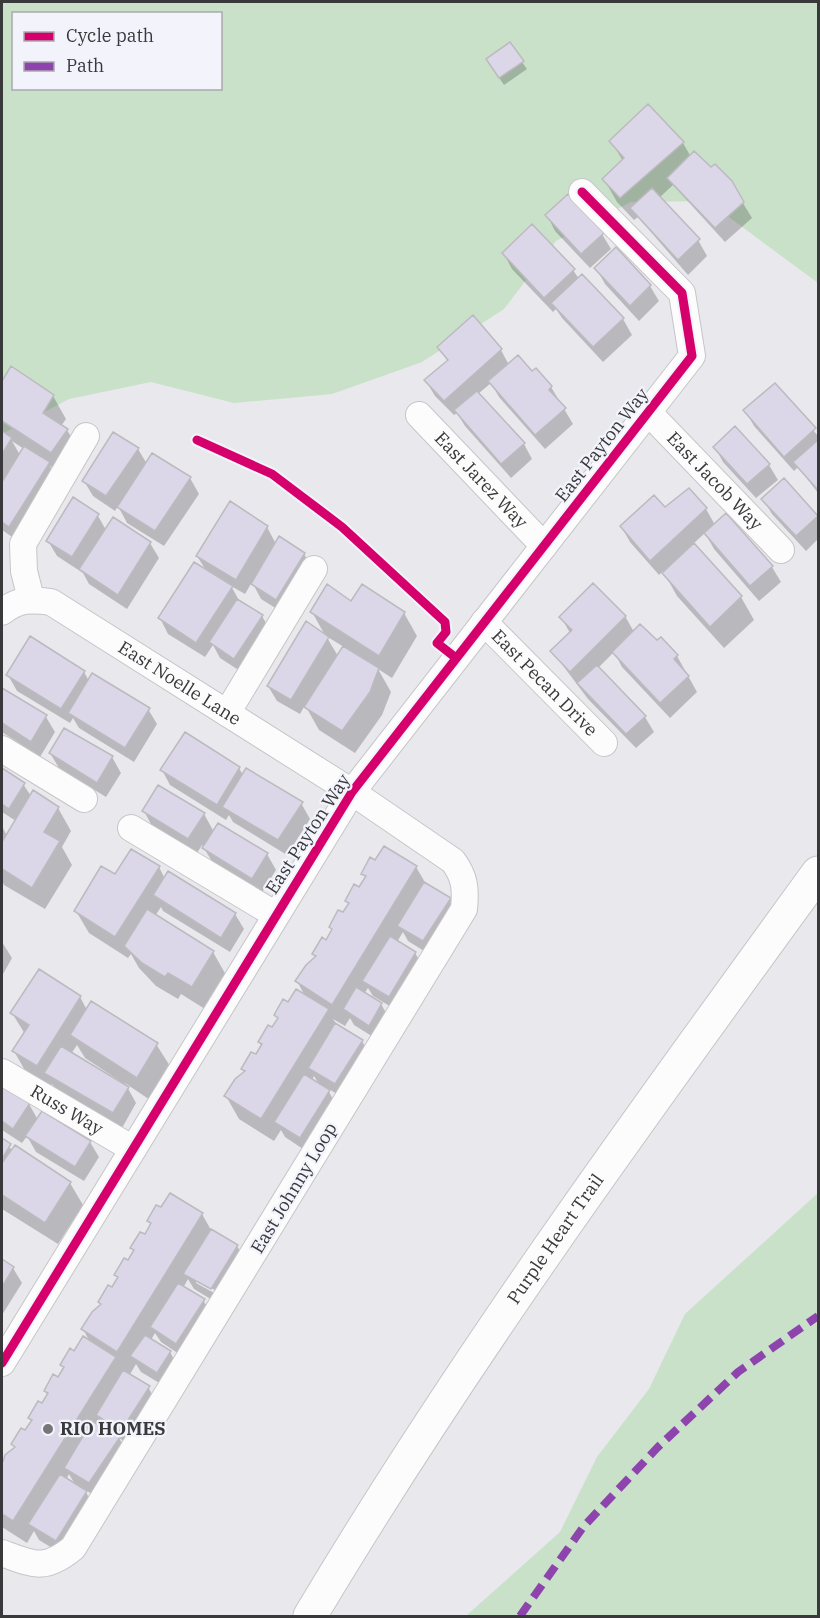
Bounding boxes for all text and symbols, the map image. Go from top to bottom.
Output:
legend [12,12,222,90]
text: Cycle path [66,24,154,47]
text: Path [66,54,104,77]
street label: East Payton Way [550,383,654,506]
street label: East Jarez Way [430,427,533,533]
street label: East Jacob Way [662,427,768,535]
street label: East Pecan Drive [487,624,603,741]
street label: East Noelle Lane [114,635,246,730]
street label: East Payton Way [260,769,355,898]
street label: Russ Way [26,1079,108,1140]
street label: East Johnny Loop [245,1118,342,1257]
street label: Purple Heart Trail [502,1169,608,1308]
place label: RIO HOMES [60,1417,166,1440]
marker: RIO HOMES [41,1422,55,1436]

